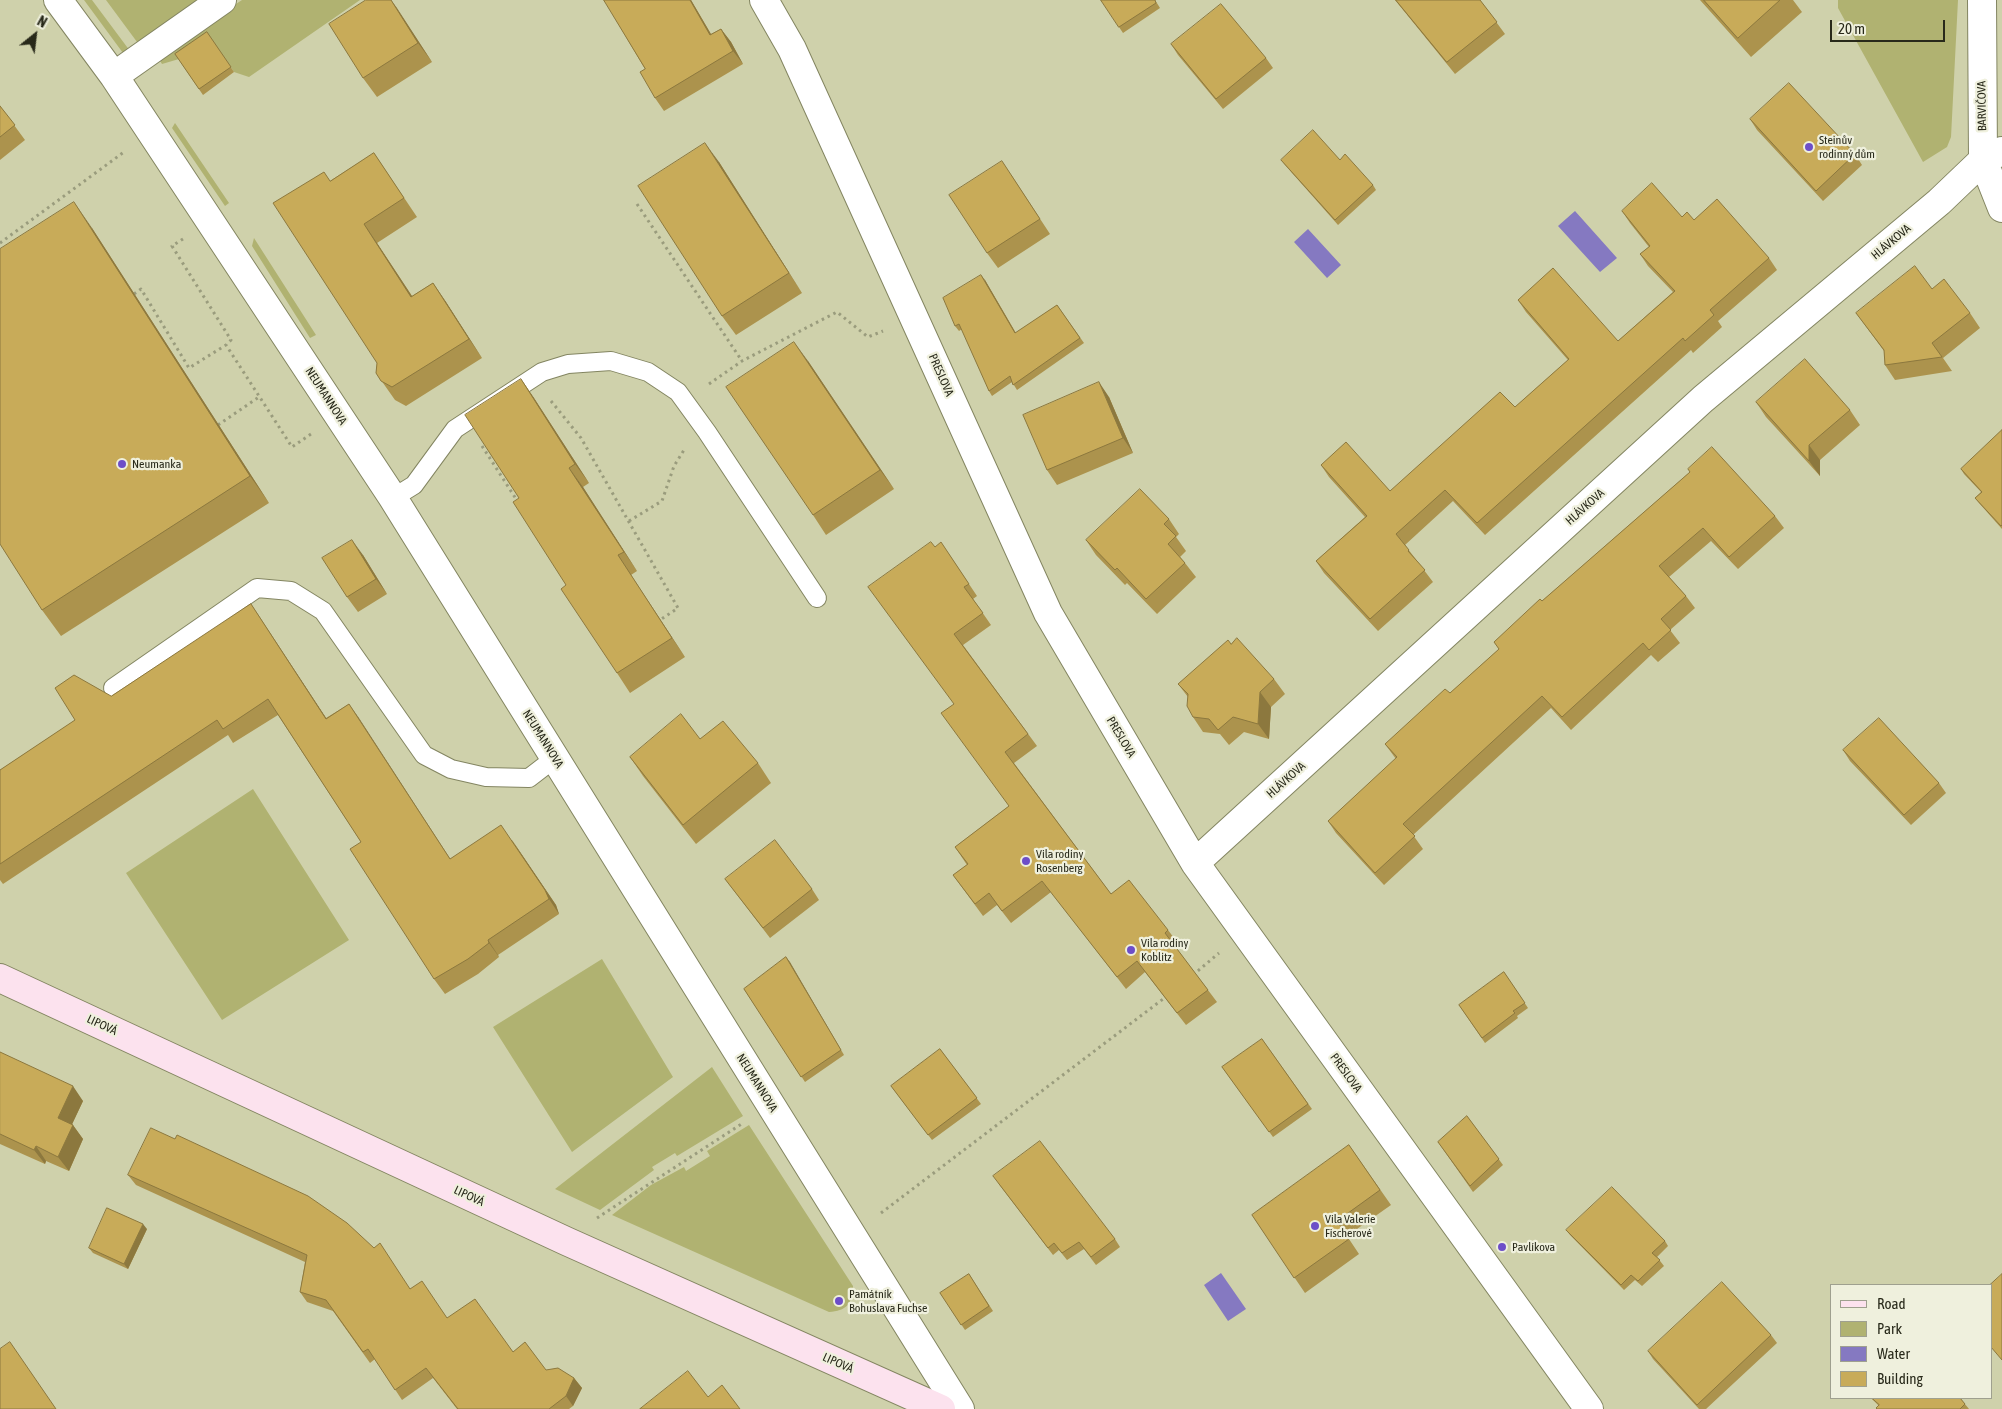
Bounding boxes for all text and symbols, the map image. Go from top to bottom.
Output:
north arrow [10,10,60,60]
scale bar [1832,10,1947,42]
text: N [35,13,50,31]
text: 20 m [1838,20,1865,37]
street label: BARVIČOVA [1974,81,1990,131]
place label: Steinův rodinný dům [1819,133,1875,161]
marker: Steinův rodinný dům [1803,141,1815,153]
street label: HLÁVKOVA [1868,221,1914,263]
street label: PRESLOVA [925,352,957,398]
street label: NEUMANNOVA [302,365,350,427]
place label: Neumanka [132,457,181,471]
marker: Neumanka [116,458,128,470]
street label: HLÁVKOVA [1563,486,1607,528]
street label: NEUMANNOVA [519,707,567,771]
street label: PRESLOVA [1103,714,1139,760]
street label: HLÁVKOVA [1264,759,1308,801]
place label: Vila rodiny Rosenberg [1036,847,1083,875]
marker: Vila rodiny Rosenberg [1020,855,1032,867]
place label: Vila rodiny Koblitz [1141,936,1188,964]
marker: Vila rodiny Koblitz [1125,944,1137,956]
street label: LIPOVÁ [84,1012,120,1038]
street label: NEUMANNOVA [733,1051,781,1115]
street label: PRESLOVA [1327,1051,1365,1095]
street label: LIPOVÁ [451,1183,487,1209]
place label: Vila Valerie Fischerové [1325,1212,1375,1240]
marker: Vila Valerie Fischerové [1309,1220,1321,1232]
place label: Pavlíkova [1512,1240,1555,1254]
marker: Pavlíkova [1496,1241,1508,1253]
legend [1830,1284,1992,1399]
place label: Památník Bohuslava Fuchse [849,1287,927,1315]
marker: Památník Bohuslava Fuchse [833,1295,845,1307]
text: Road [1877,1295,1906,1312]
text: Park [1877,1320,1902,1337]
text: Water [1877,1345,1910,1362]
street label: LIPOVÁ [820,1350,856,1376]
text: Building [1877,1370,1923,1387]

